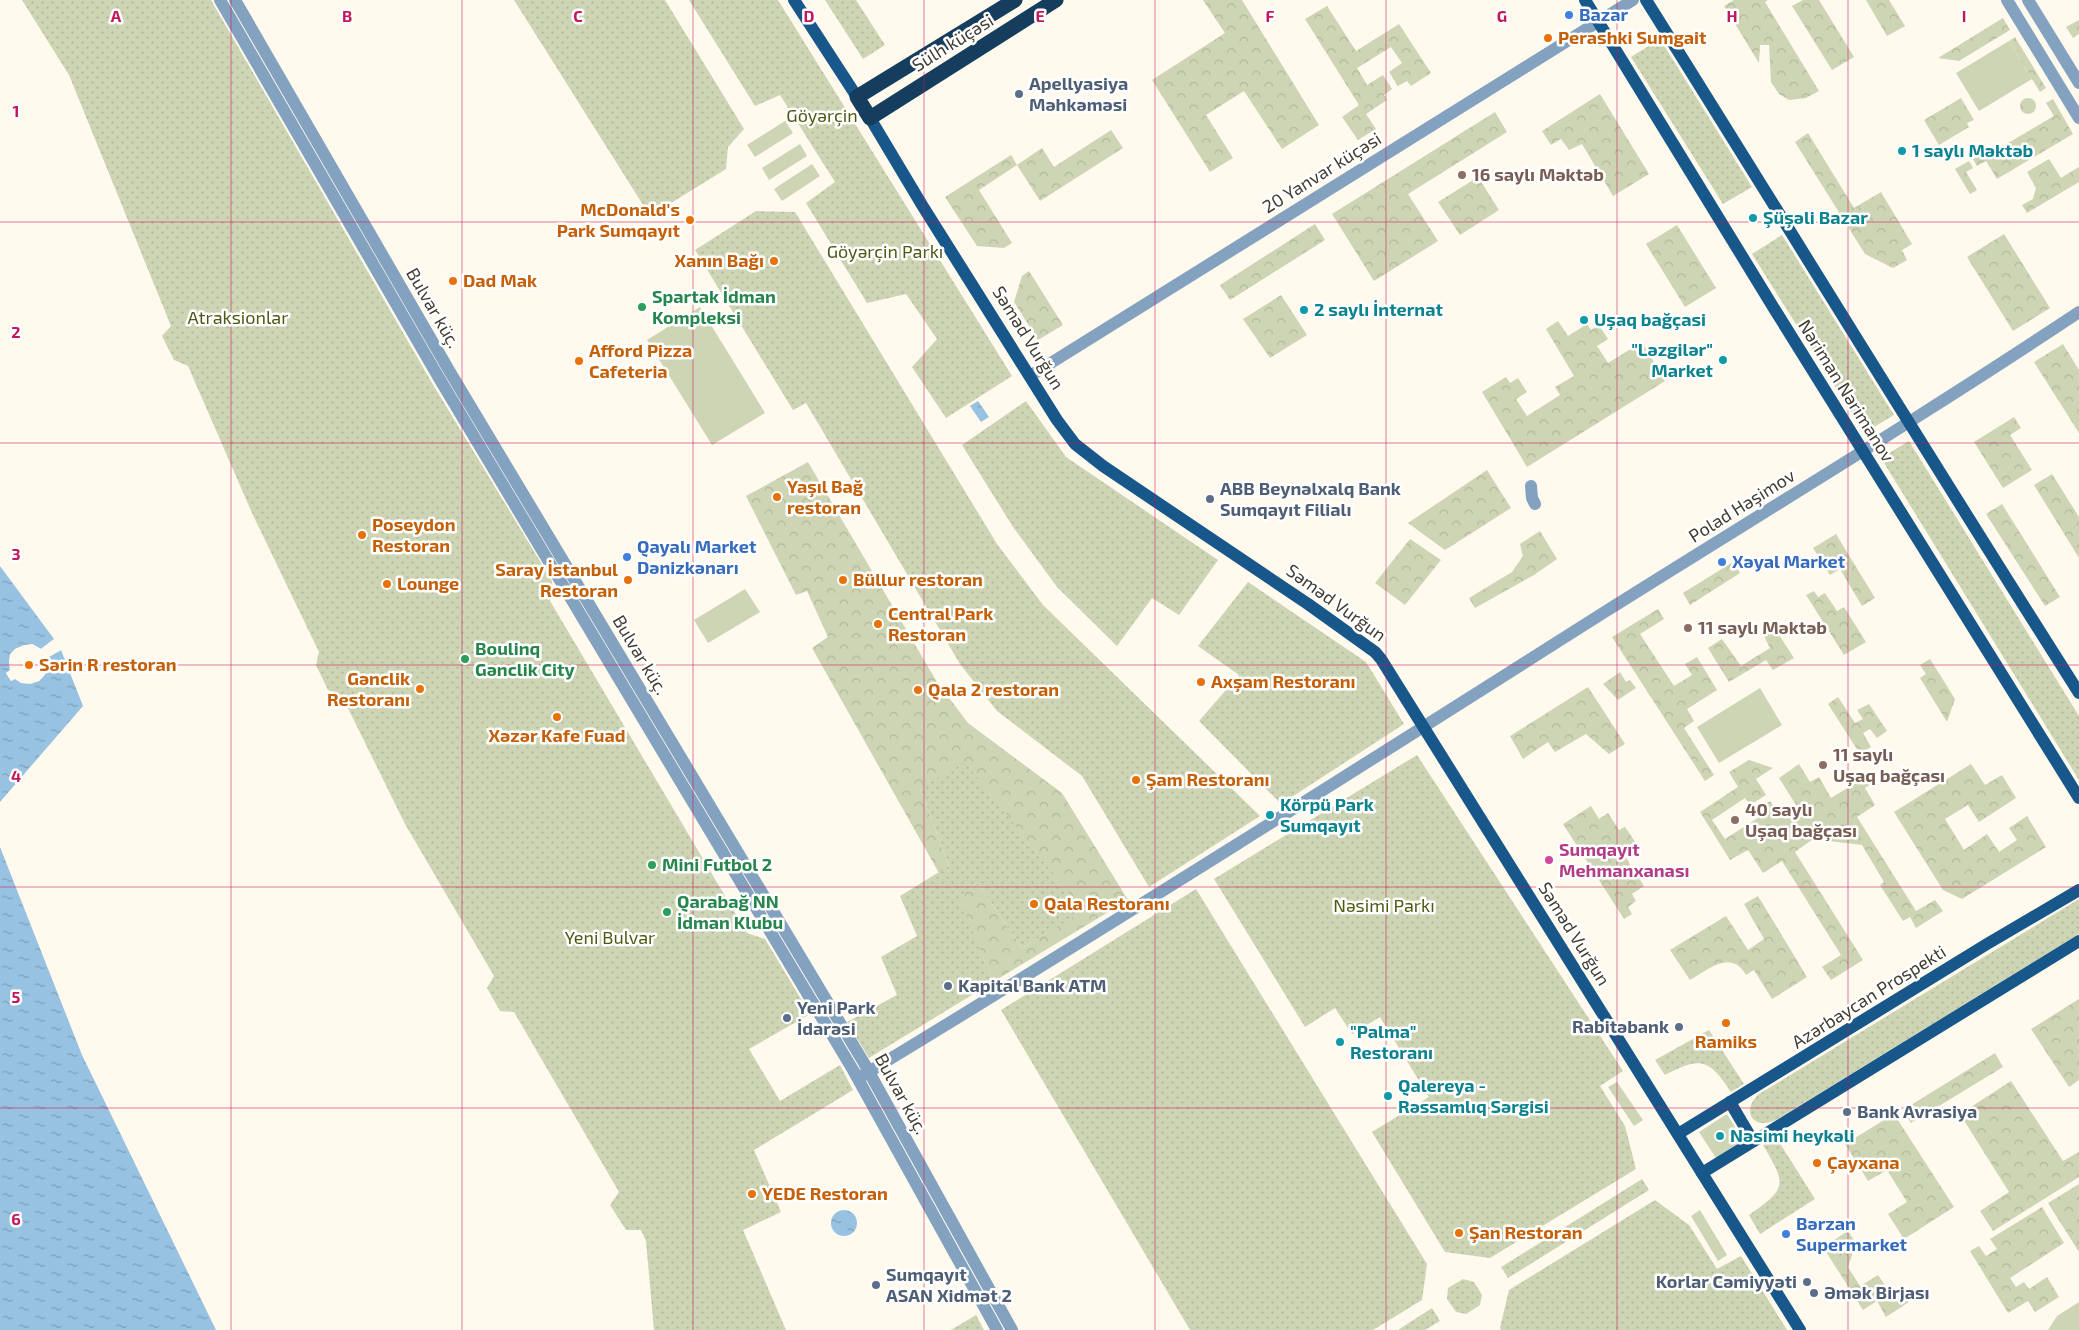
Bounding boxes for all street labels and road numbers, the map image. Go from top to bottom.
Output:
street label: Sülh küçəsi [908,9,998,77]
street label: 20 Yanvar küçəsi [1258,127,1385,218]
street label: Bulvar küç. [401,264,466,352]
street label: Səməd Vurğun [988,282,1069,393]
street label: Nəriman Nərimanov [1794,315,1900,466]
street label: Polad Həşimov [1684,464,1800,547]
street label: Səməd Vurğun [1282,559,1391,646]
street label: Bulvar küç. [608,611,673,699]
street label: Səməd Vurğun [1534,878,1615,989]
street label: Azərbaycan Prospekti [1787,940,1950,1053]
street label: Bulvar küç. [870,1049,933,1138]

